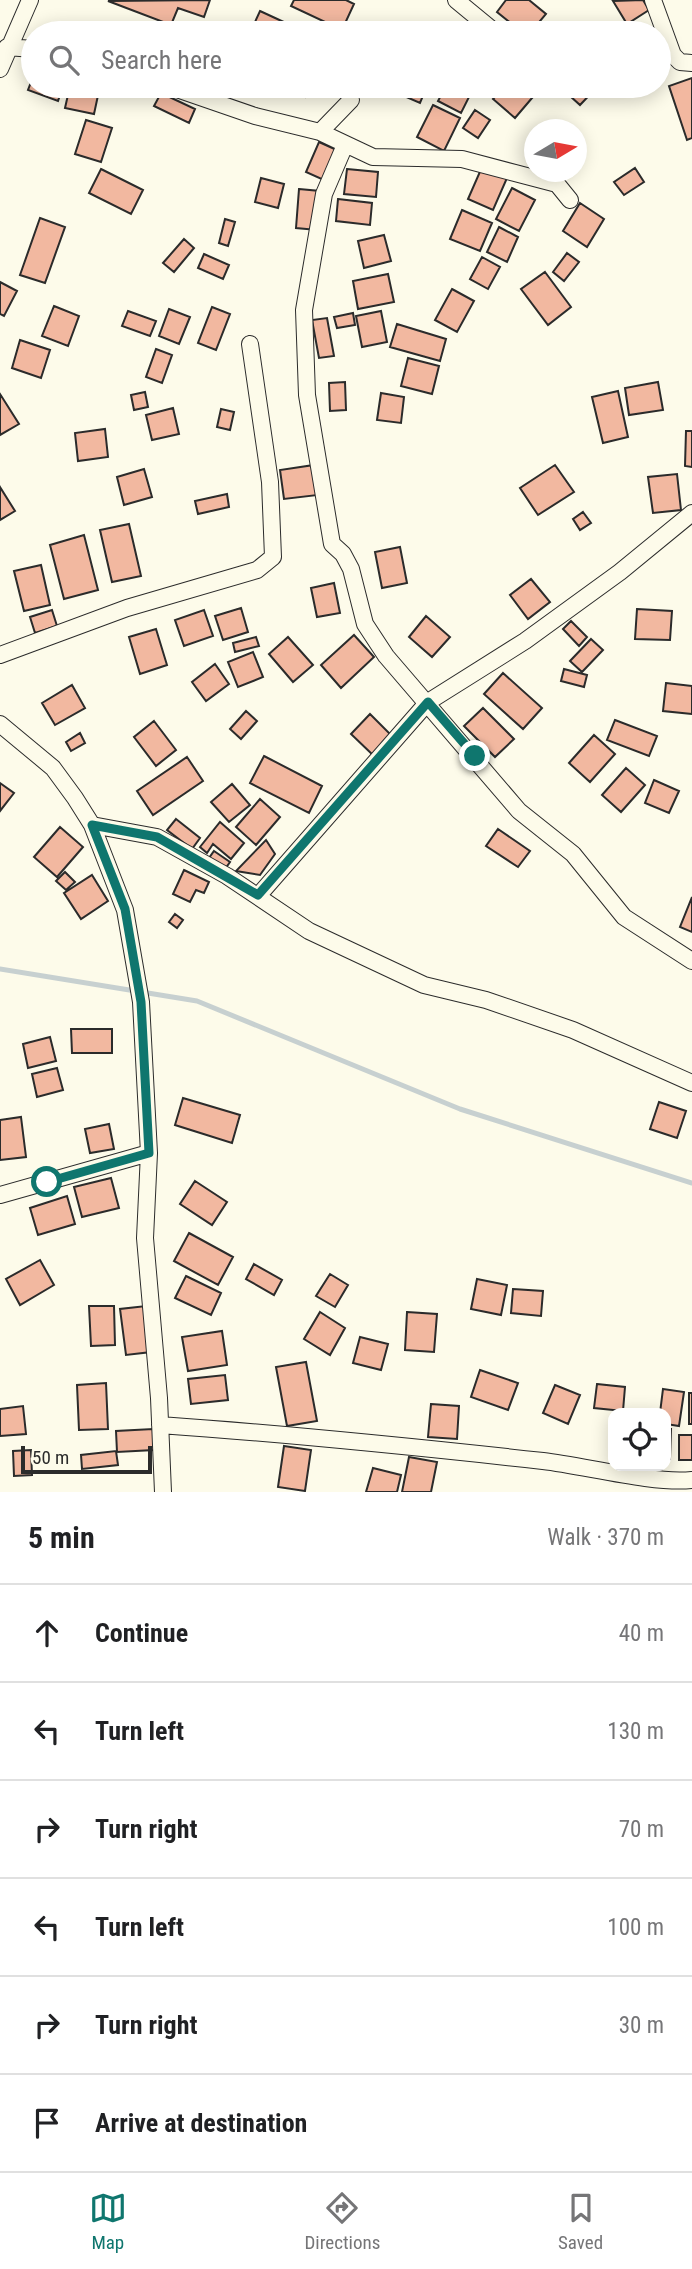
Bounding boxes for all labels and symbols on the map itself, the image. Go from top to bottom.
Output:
north arrow [524,119,587,182]
route end [459,740,490,771]
route start [31,1166,62,1197]
scale bar [21,1443,152,1475]

